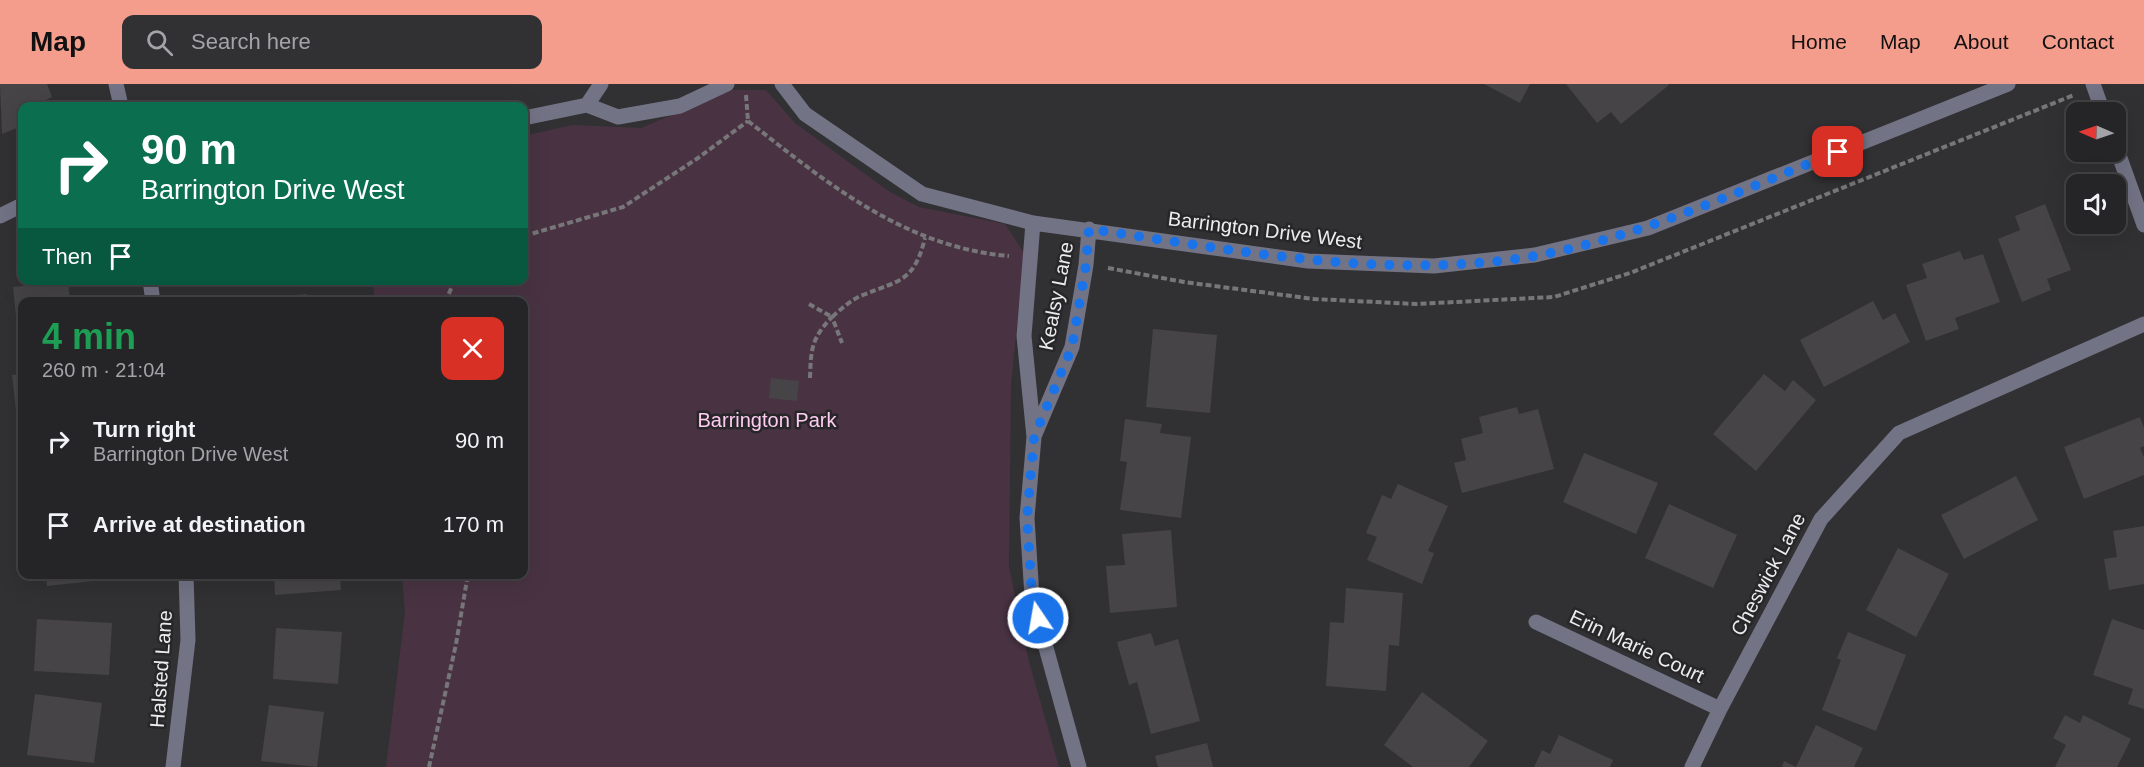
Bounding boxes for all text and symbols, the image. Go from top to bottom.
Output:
search box [122,15,542,69]
text: Map [30,26,86,57]
icon: search [143,26,176,59]
text: Search here [191,29,311,54]
text: Home [1791,30,1847,53]
text: Map [1880,30,1921,53]
text: About [1954,30,2009,53]
text: Contact [2042,30,2114,53]
north arrow [2066,102,2126,162]
map controls [2066,102,2126,234]
icon: right [42,126,120,204]
text: 90 m [141,126,237,173]
pin [1812,126,1863,177]
icon: arrive [1821,135,1854,168]
button: sound [2066,174,2126,234]
text: Barrington Drive West [141,175,405,205]
street label: Barrington Drive West [1167,207,1364,253]
icon: arrive [104,240,137,273]
street label: Kealsy Lane [1035,240,1077,352]
text: Then [42,244,92,269]
text: 4 min [42,316,136,357]
button: close [441,317,504,380]
text: 260 m · 21:04 [42,359,165,381]
park label: Barrington Park [698,409,837,431]
text: Turn right [93,417,195,442]
icon: right [42,425,75,458]
text: 90 m [455,428,504,453]
text: Barrington Drive West [93,443,288,465]
icon: arrive [42,509,75,542]
street label: Cheswick Lane [1726,509,1810,639]
text: Arrive at destination [93,512,306,537]
text: 170 m [443,512,504,537]
position arrow [1006,586,1070,650]
street label: Erin Marie Court [1566,605,1708,687]
street label: Halsted Lane [146,609,176,729]

